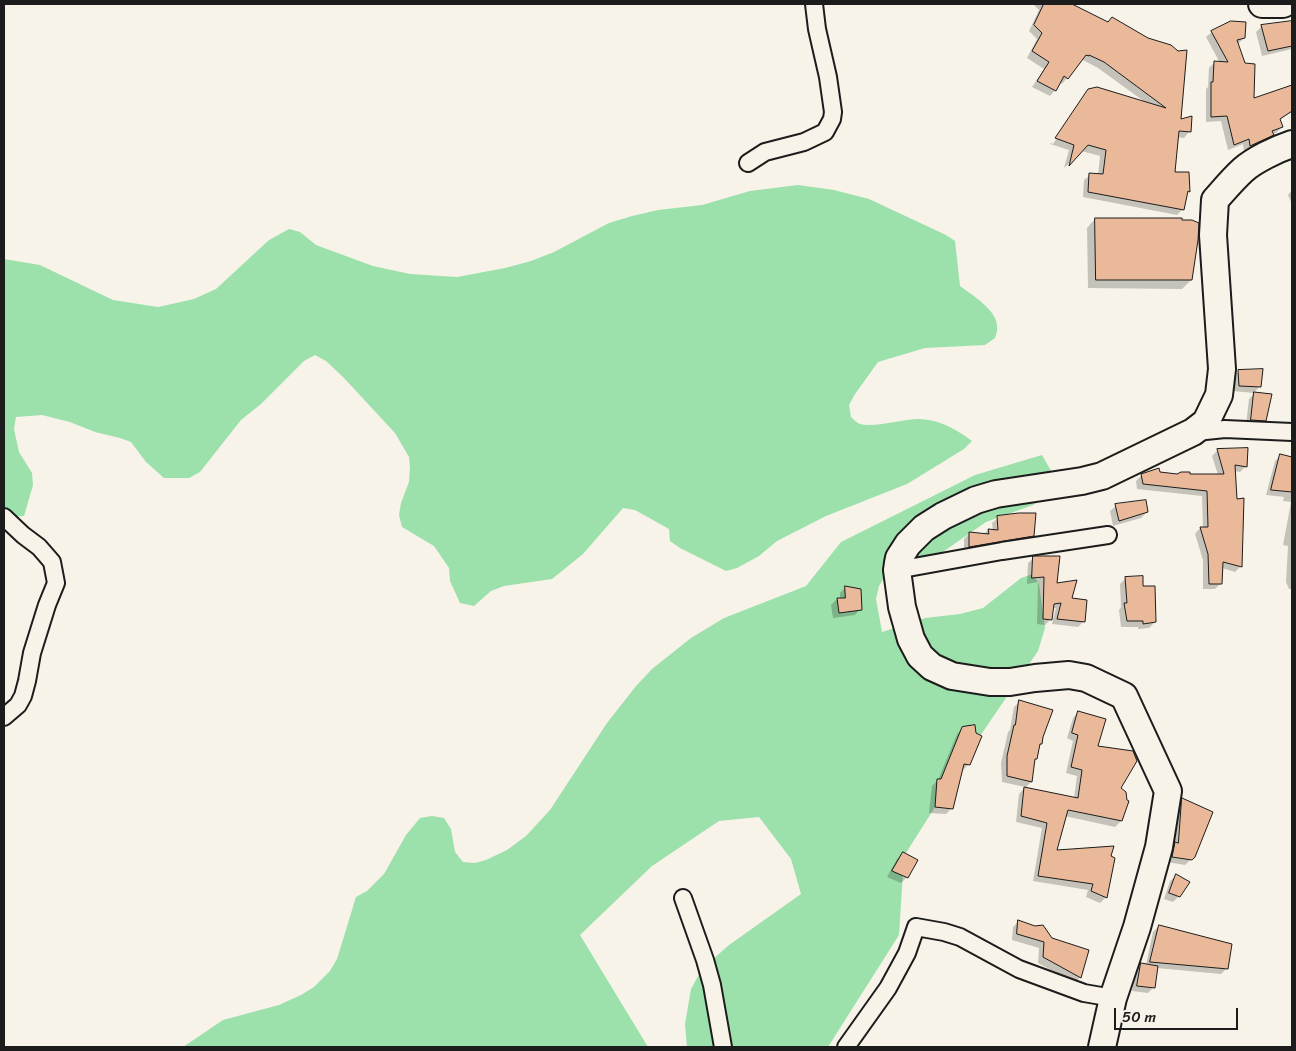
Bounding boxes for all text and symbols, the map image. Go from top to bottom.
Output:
scale bar [1116,998,1240,1030]
text: 50 m [1122,1004,1156,1030]

